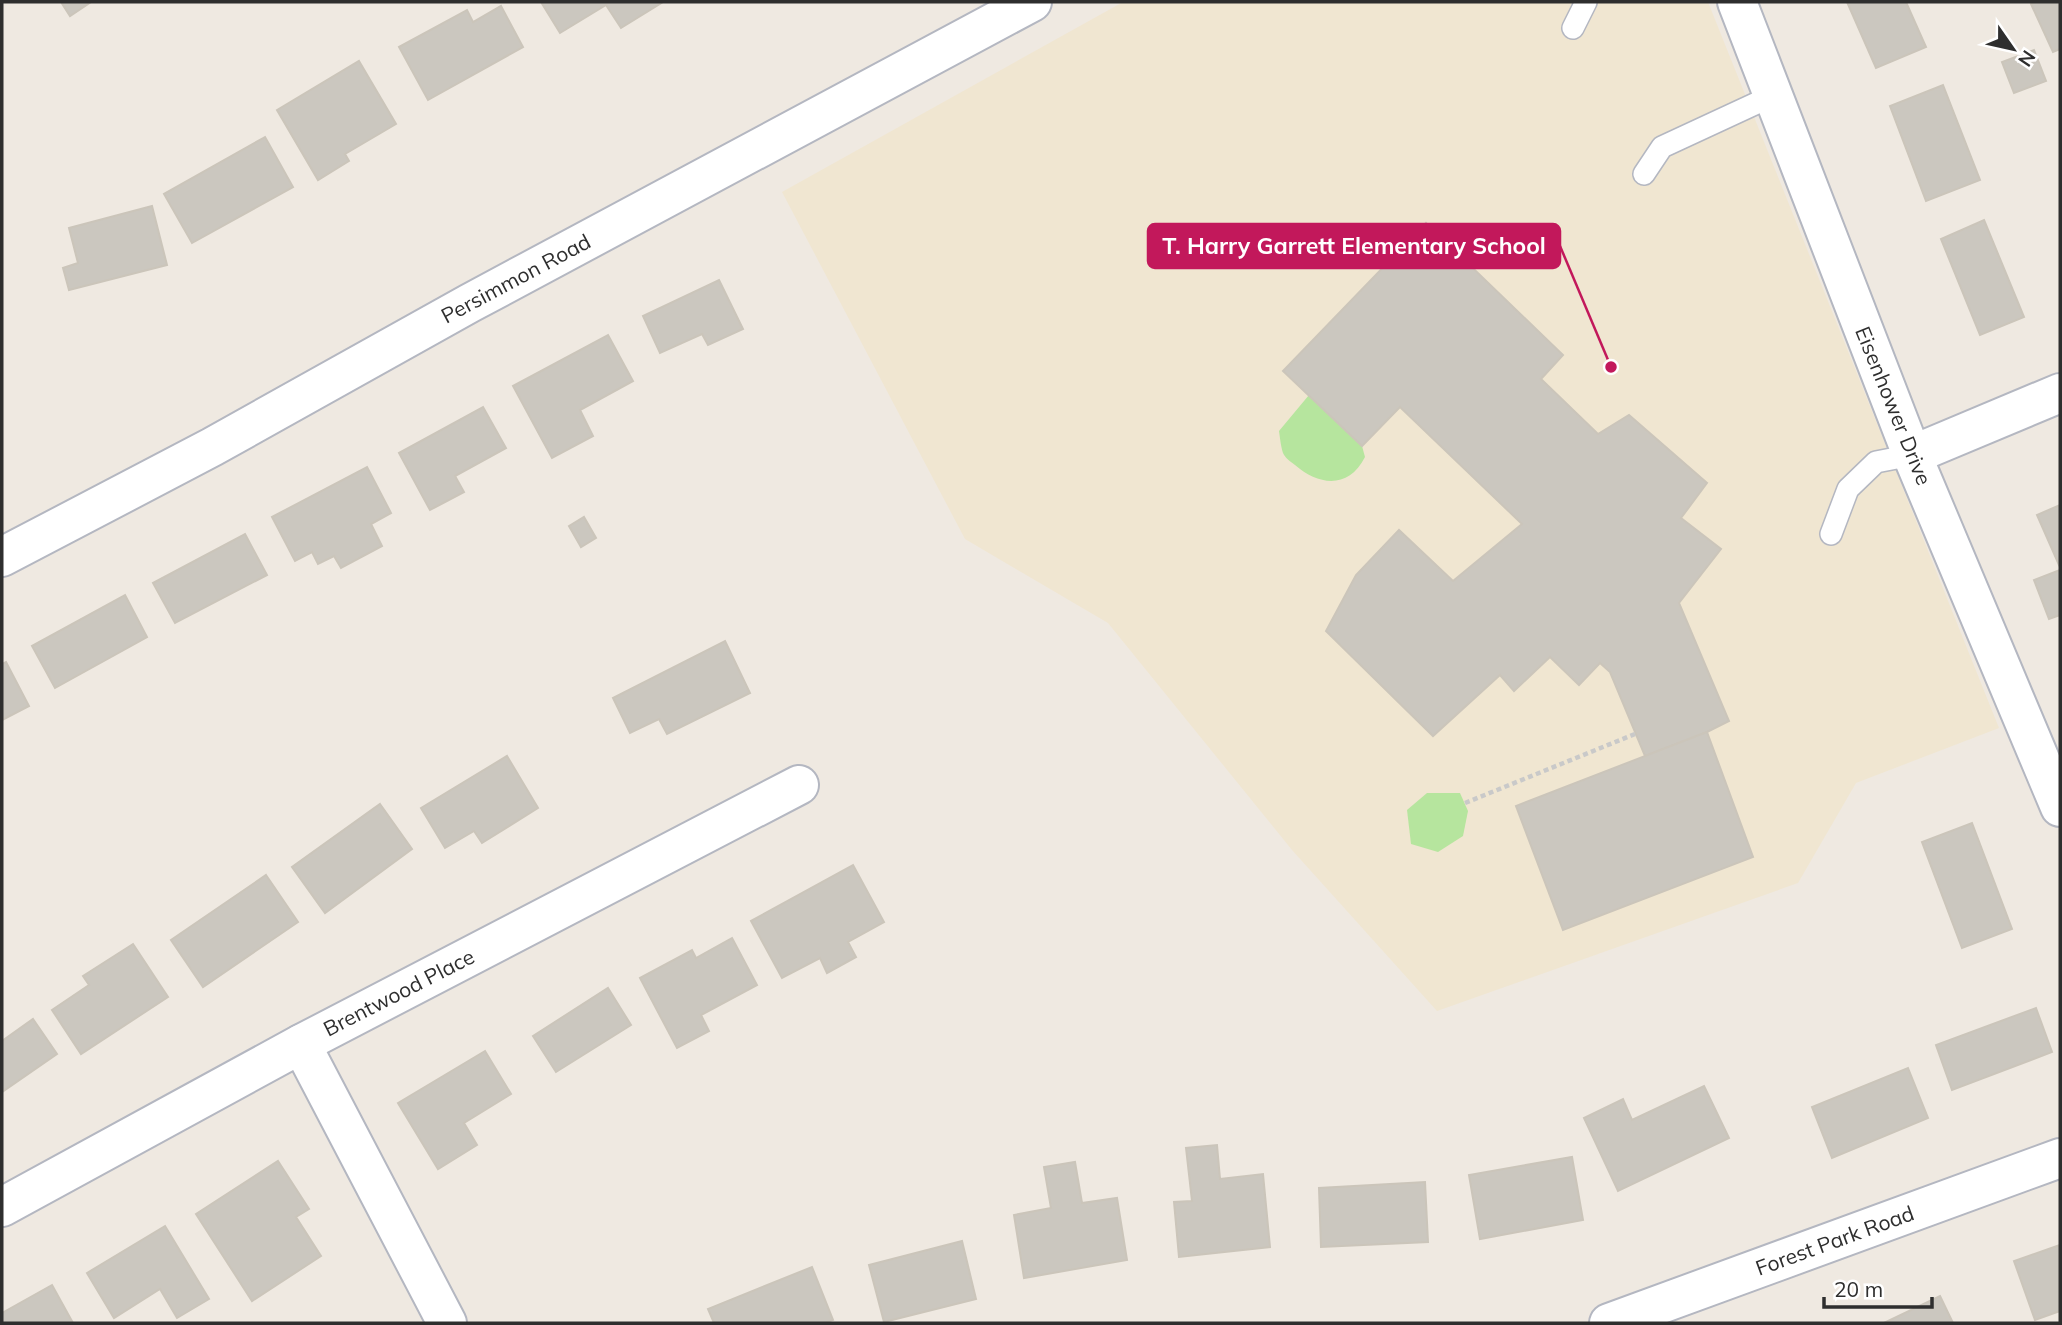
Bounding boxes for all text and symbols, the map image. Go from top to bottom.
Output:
north arrow [1978,14,2048,84]
text: N [2013,46,2041,71]
callout: T. Harry Garrett Elementary School [1148,224,1560,268]
street label: Persimmon Road [436,228,595,328]
text: T. Harry Garrett Elementary School [1162,231,1546,260]
street label: Eisenhower Drive [1850,322,1938,489]
street label: Brentwood Place [319,943,478,1041]
street label: Forest Park Road [1752,1199,1917,1281]
scale bar [1824,1266,1932,1310]
text: 20 m [1834,1276,1883,1302]

